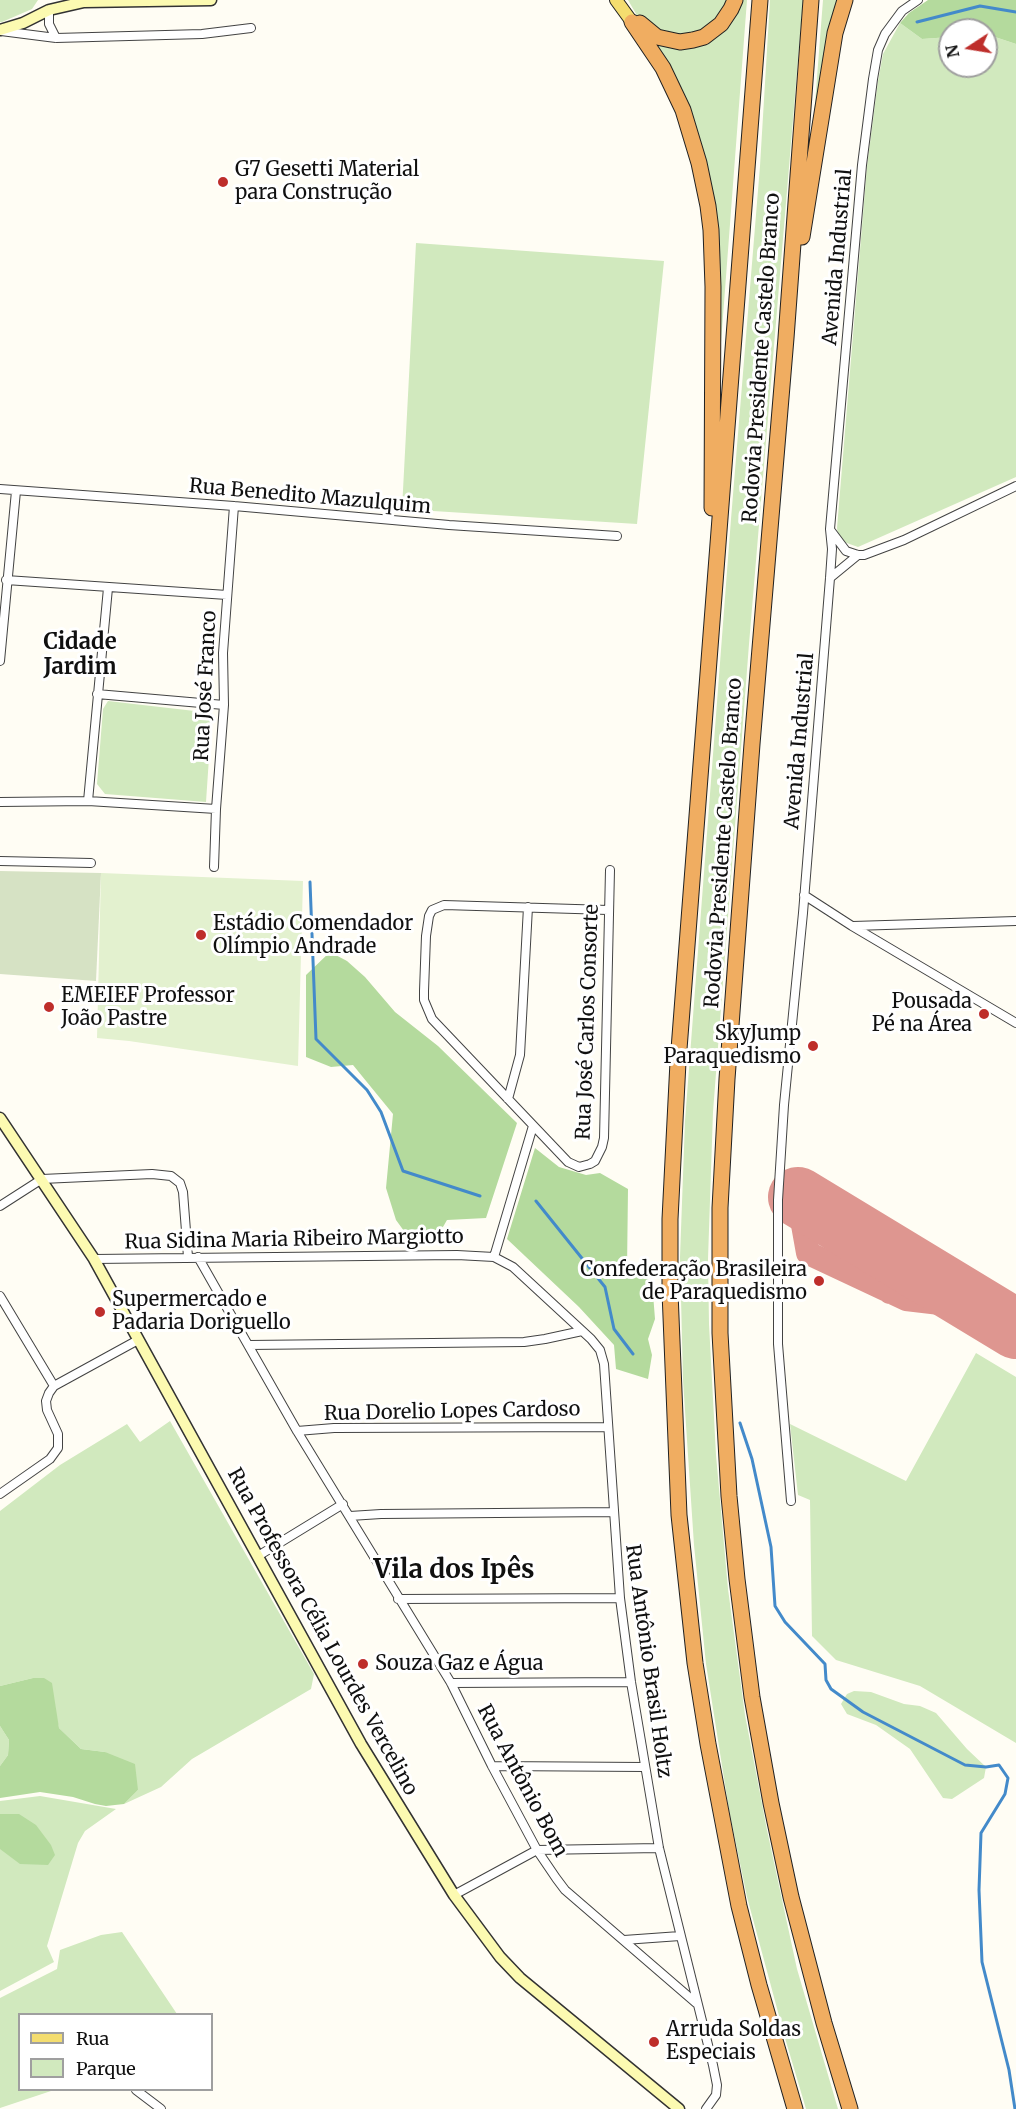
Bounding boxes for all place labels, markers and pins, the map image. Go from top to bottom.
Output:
place label: G7 Gesetti Material para Construção [235,158,419,205]
marker: G7 Gesetti Material para Construção [216,175,230,189]
place label: Estádio Comendador Olímpio Andrade [213,912,413,959]
marker: Estádio Comendador Olímpio Andrade [194,928,208,942]
place label: EMEIEF Professor João Pastre [61,984,235,1031]
place label: Pousada Pé na Área [872,990,972,1037]
marker: EMEIEF Professor João Pastre [42,1000,56,1014]
marker: Pousada Pé na Área [977,1007,991,1021]
place label: SkyJump Paraquedismo [663,1022,801,1069]
marker: SkyJump Paraquedismo [806,1039,820,1053]
place label: Confederação Brasileira de Paraquedismo [580,1258,807,1305]
marker: Confederação Brasileira de Paraquedismo [812,1274,826,1288]
place label: Supermercado e Padaria Doriguello [112,1288,291,1335]
marker: Supermercado e Padaria Doriguello [93,1305,107,1319]
place label: Souza Gaz e Água [375,1652,544,1676]
marker: Souza Gaz e Água [356,1657,370,1671]
place label: Arruda Soldas Especiais [666,2018,801,2065]
marker: Arruda Soldas Especiais [647,2035,661,2049]

